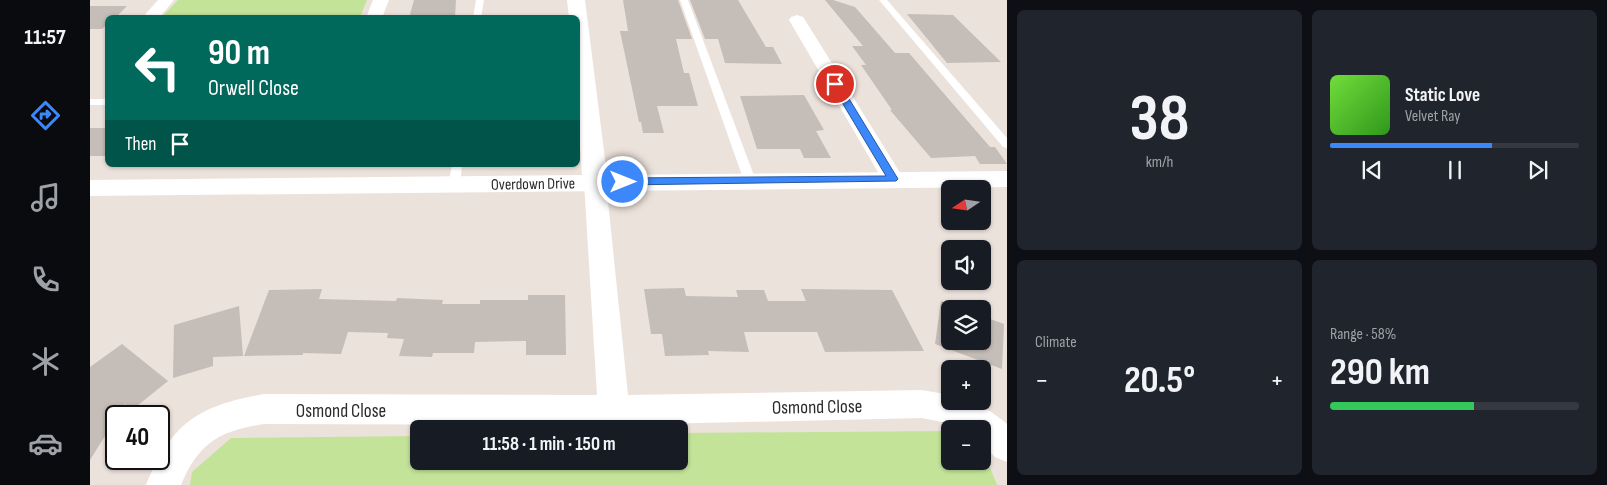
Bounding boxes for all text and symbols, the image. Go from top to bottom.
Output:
text: 11:57 [24,24,66,51]
text: 90 m [208,32,270,75]
icon: left [125,35,190,100]
pin [814,63,856,105]
icon: arrive [821,70,849,98]
text: Orwell Close [208,75,299,102]
text: 38 [1130,81,1189,159]
text: Static Love [1405,84,1480,107]
icon: directions [28,98,63,133]
text: Velvet Ray [1405,107,1460,126]
icon: arrive [166,130,194,158]
text: Then [125,133,156,156]
text: km/h [1146,153,1173,172]
position arrow [596,155,648,207]
icon: previous [1358,156,1386,184]
icon: pause [1441,156,1469,184]
icon: next [1524,156,1552,184]
street label: Overdown Drive [491,174,575,195]
icon: music [28,180,63,215]
north arrow [941,180,991,230]
map controls [941,180,991,470]
button: sound [941,240,991,290]
icon: phone [28,262,63,297]
button: layers [941,300,991,350]
text: Range · 58% [1330,325,1396,344]
text: Climate [1035,333,1077,352]
icon: climate [28,344,63,379]
text: 290 km [1330,350,1430,395]
text: 20.5° [1124,358,1195,403]
button: + [941,360,991,410]
text: − [1035,364,1049,397]
text: + [1270,364,1284,397]
street label: Osmond Close [772,395,862,420]
street label: Osmond Close [296,400,386,423]
speed limit sign: 40 [105,405,170,470]
button: − [941,420,991,470]
icon: car [28,426,63,461]
text: 11:58 · 1 min · 150 m [482,433,616,456]

